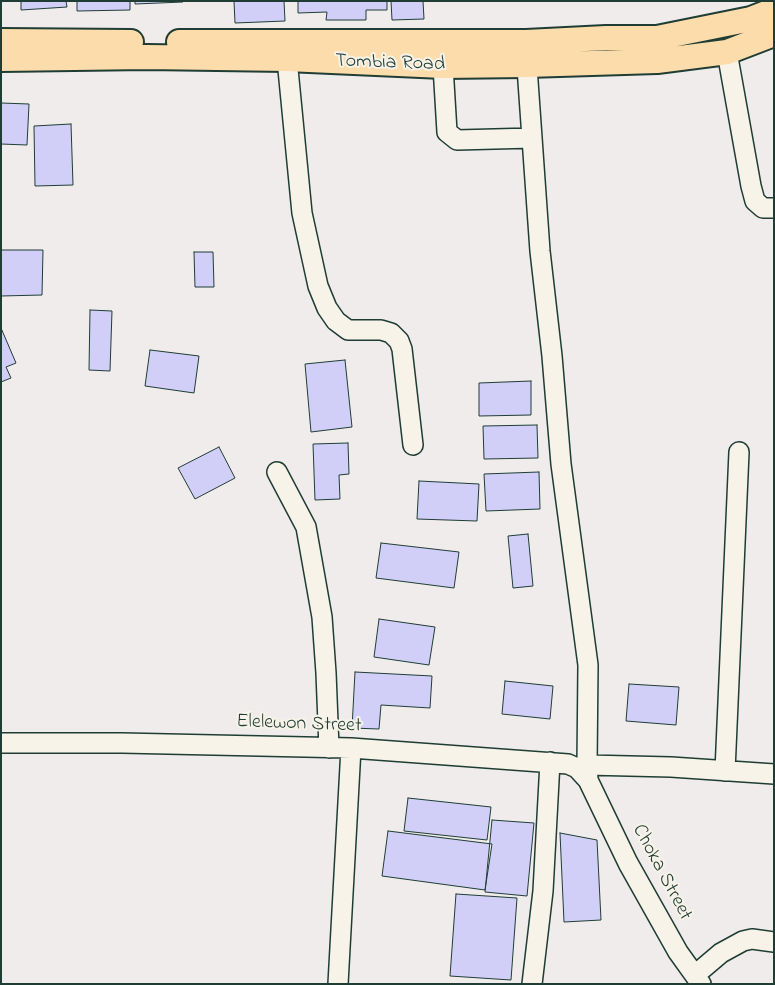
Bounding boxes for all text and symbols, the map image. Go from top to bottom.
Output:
street label: Tombia Road [335,50,445,78]
street label: Elelewon Street [236,711,362,739]
street label: Choka Street [626,821,696,925]

